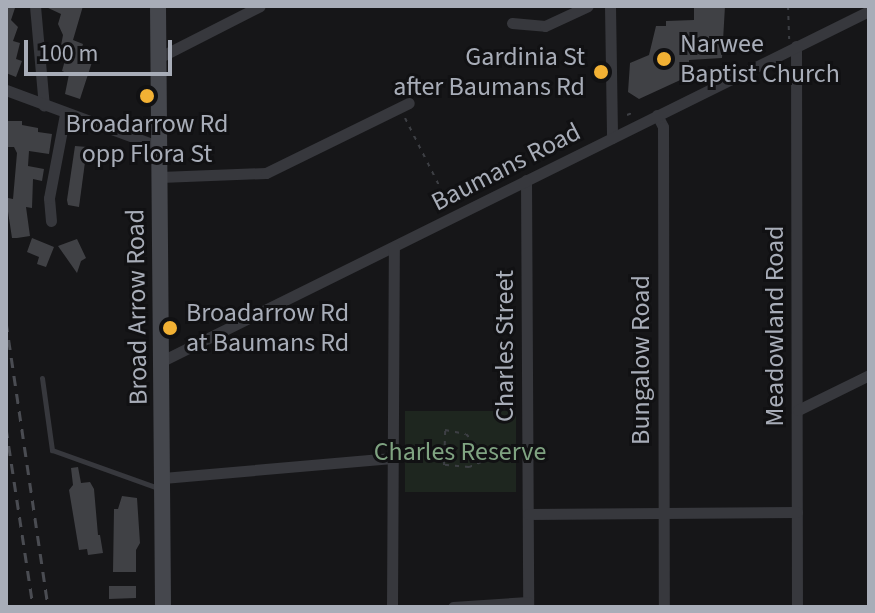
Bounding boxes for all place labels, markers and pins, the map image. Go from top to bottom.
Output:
place label: Narwee Baptist Church [680,28,840,90]
place label: Gardinia St after Baumans Rd [393,41,585,102]
marker: Narwee Baptist Church [655,50,673,68]
marker: Gardinia St after Baumans Rd [592,63,610,81]
marker: Broadarrow Rd opp Flora St [138,87,156,105]
place label: Broadarrow Rd opp Flora St [65,108,229,170]
place label: Broadarrow Rd at Baumans Rd [186,297,349,358]
marker: Broadarrow Rd at Baumans Rd [161,319,179,337]

